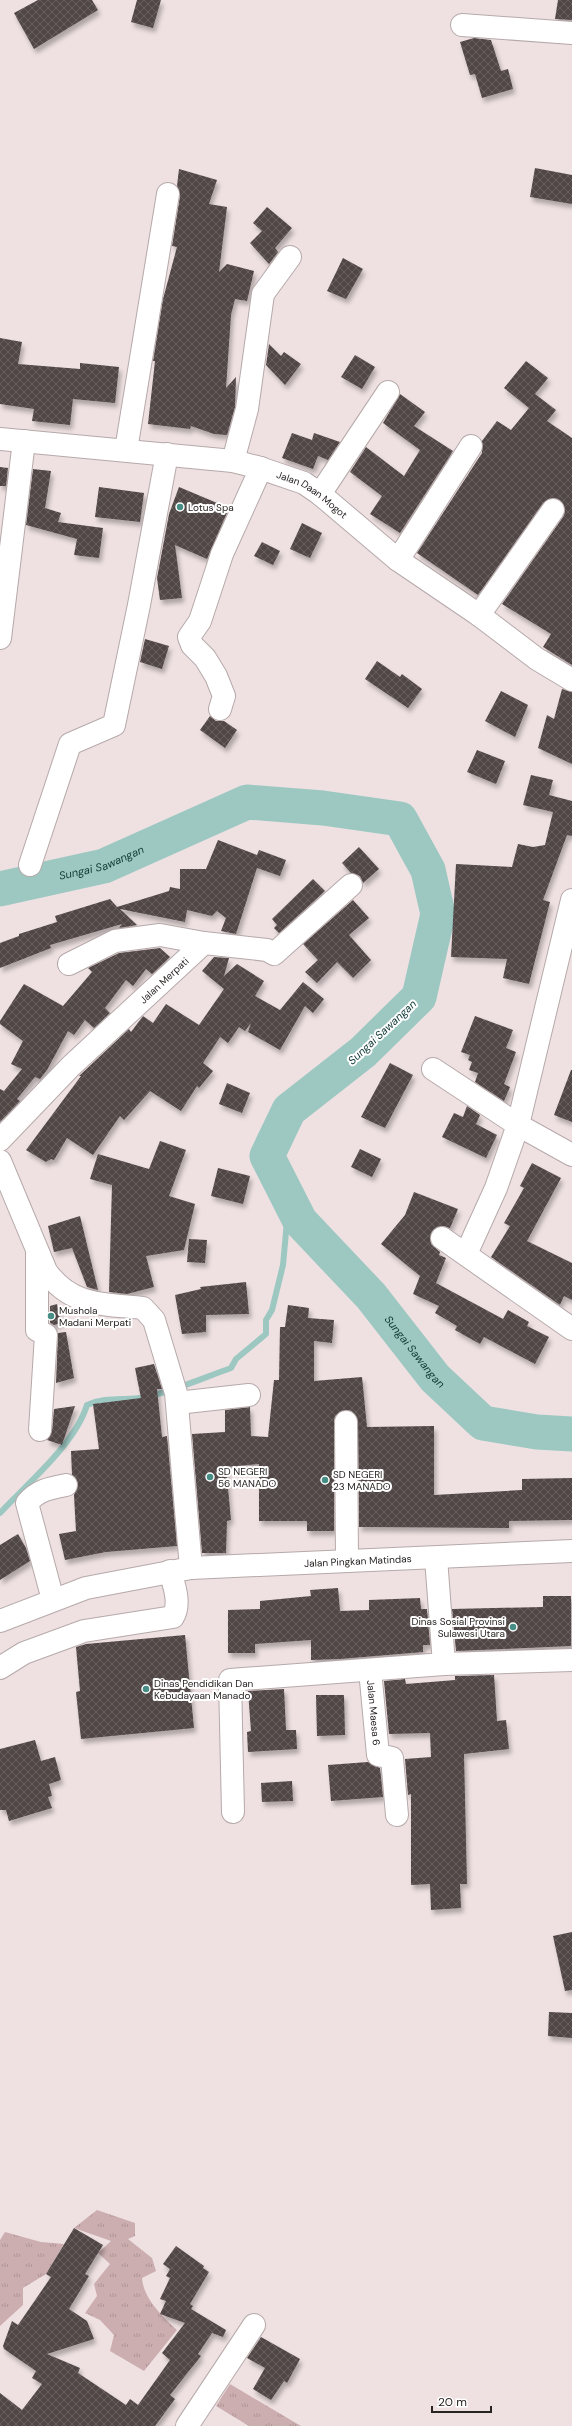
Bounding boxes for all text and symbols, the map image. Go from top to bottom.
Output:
street label: Jalan Daan Mogot [275,468,350,521]
place label: Lotus Spa [188,501,234,514]
marker: Lotus Spa [175,502,185,512]
water label: Sungai Sawangan [58,842,146,883]
street label: Jalan Merpati [137,954,191,1006]
water label: Sungai Sawangan [345,997,419,1067]
place label: Mushola Madani Merpati [59,1304,131,1329]
marker: Mushola Madani Merpati [46,1311,56,1321]
water label: Sungai Sawangan [382,1312,448,1391]
place label: SD NEGERI 56 MANADO [218,1465,277,1490]
place label: SD NEGERI 23 MANADO [333,1468,391,1493]
marker: SD NEGERI 56 MANADO [205,1472,215,1482]
marker: SD NEGERI 23 MANADO [320,1475,330,1485]
street label: Jalan Pingkan Matindas [304,1552,412,1569]
place label: Dinas Sosial Provinsi Sulawesi Utara [412,1615,505,1640]
marker: Dinas Sosial Provinsi Sulawesi Utara [508,1622,518,1632]
place label: Dinas Pendidikan Dan Kebudayaan Manado [154,1677,254,1702]
street label: Jalan Maesa 6 [364,1680,384,1746]
marker: Dinas Pendidikan Dan Kebudayaan Manado [141,1684,151,1694]
scale bar [432,2388,491,2414]
text: 20 m [438,2394,467,2410]

